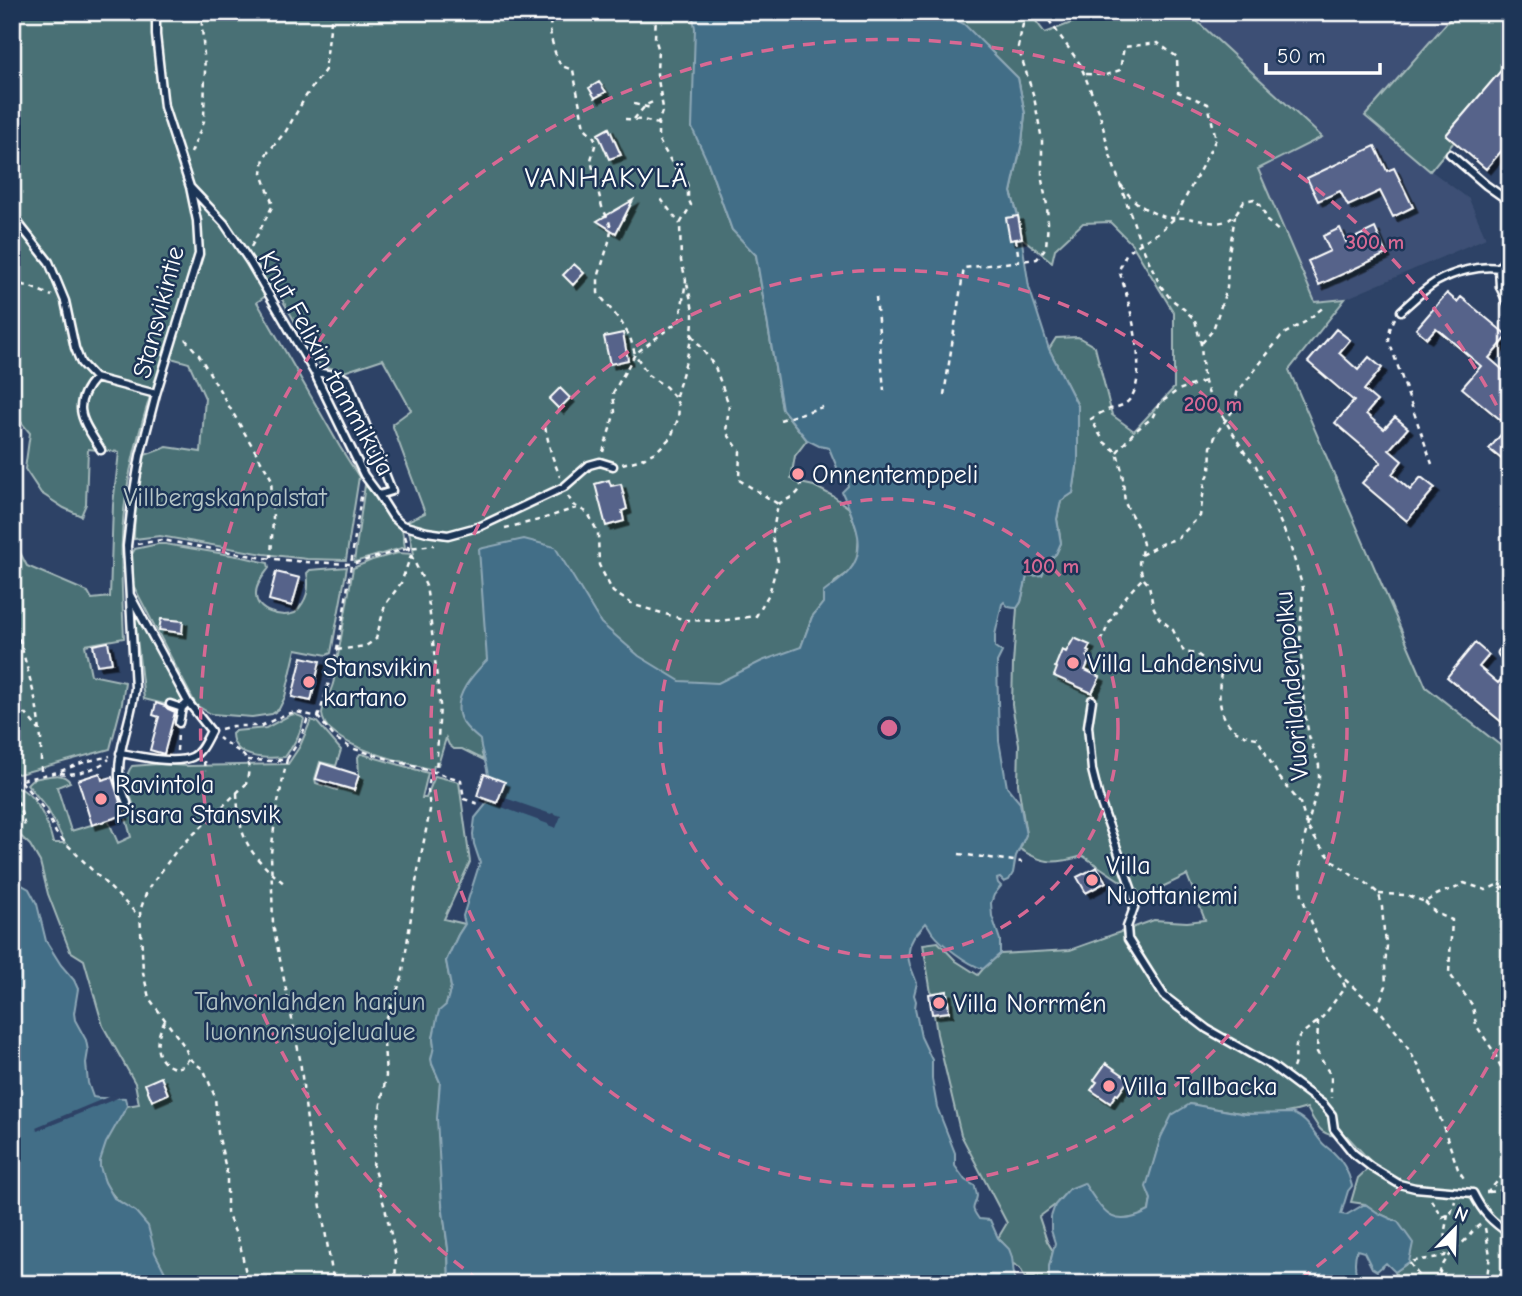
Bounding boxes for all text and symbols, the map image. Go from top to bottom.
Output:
scale bar [1266,32,1380,76]
text: 50 m [1277,44,1326,68]
district label: VANHAKYLÄ [524,162,690,194]
text: 300 m [1346,230,1404,254]
street label: Stansvikintie [127,243,191,382]
street label: Knut Felixin tammikuja [252,246,400,481]
text: 200 m [1184,392,1242,416]
place label: Onnentemppeli [812,460,978,490]
marker: Onnentemppeli [790,466,806,482]
park label: Villbergskanpalstat [123,483,328,513]
text: 100 m [1023,554,1079,578]
street label: Vuorilahdenpolku [1269,590,1315,782]
place label: Villa Lahdensivu [1087,649,1262,679]
place label: Stansvikin kartano [323,653,432,713]
marker: Villa Lahdensivu [1065,655,1081,671]
marker: Stansvikin kartano [301,674,317,690]
centre of rings [877,716,901,740]
place label: Ravintola Pisara Stansvik [115,770,281,830]
marker: Ravintola Pisara Stansvik [93,791,109,807]
place label: Villa Nuottaniemi [1106,851,1238,911]
marker: Villa Nuottaniemi [1084,872,1100,888]
park label: Tahvonlahden harjun luonnonsuojelualue [194,987,426,1047]
place label: Villa Norrmén [953,989,1107,1019]
marker: Villa Norrmén [931,995,947,1011]
place label: Villa Tallbacka [1123,1072,1278,1102]
marker: Villa Tallbacka [1101,1078,1117,1094]
north arrow [1420,1194,1490,1264]
text: N [1451,1202,1471,1227]

